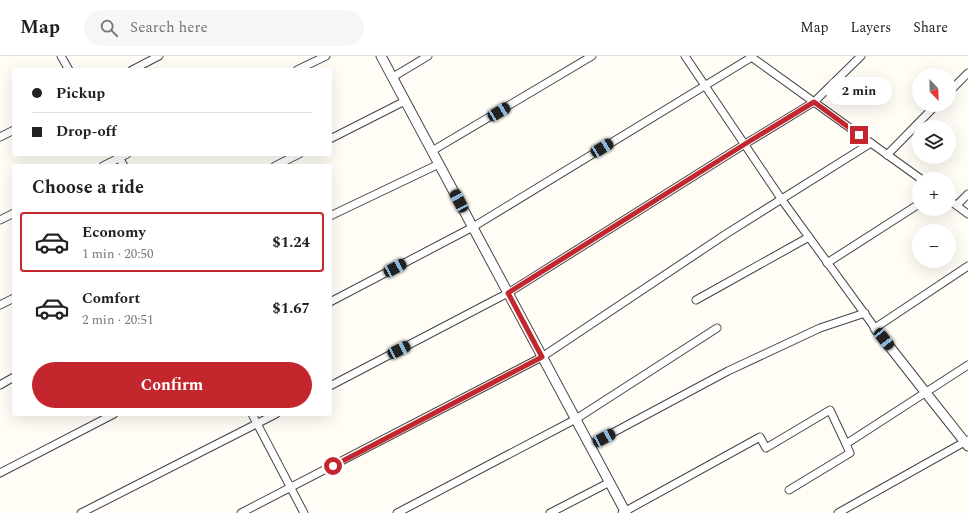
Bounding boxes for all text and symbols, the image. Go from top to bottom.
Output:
search box [84,10,364,46]
text: Map [20,13,60,42]
text: Search here [130,16,208,39]
icon: search [98,17,120,39]
text: Map [800,17,829,38]
text: Layers [851,17,891,38]
text: Share [913,17,948,38]
north arrow [912,68,956,112]
map controls [912,68,956,268]
callout: 2 min [826,77,892,105]
text: 2 min [842,81,876,101]
text: Pickup [56,82,105,105]
car [486,101,512,123]
text: Drop-off [56,120,117,143]
button: layers [912,120,956,164]
route end [850,126,868,144]
car [589,137,615,159]
button: + [912,172,956,216]
text: Choose a ride [32,174,144,201]
car [448,188,470,214]
text: Economy [82,221,146,244]
icon: car [34,224,70,260]
button: − [912,224,956,268]
text: $1.24 [272,231,310,254]
text: 1 min · 20:50 [82,244,154,264]
car [382,257,408,279]
text: Comfort [82,287,140,310]
icon: car [34,290,70,326]
text: $1.67 [272,297,310,320]
text: 2 min · 20:51 [82,310,154,330]
car [872,326,896,352]
car [386,339,412,361]
button: Confirm [32,362,312,408]
car [591,427,617,449]
route start [324,457,342,475]

